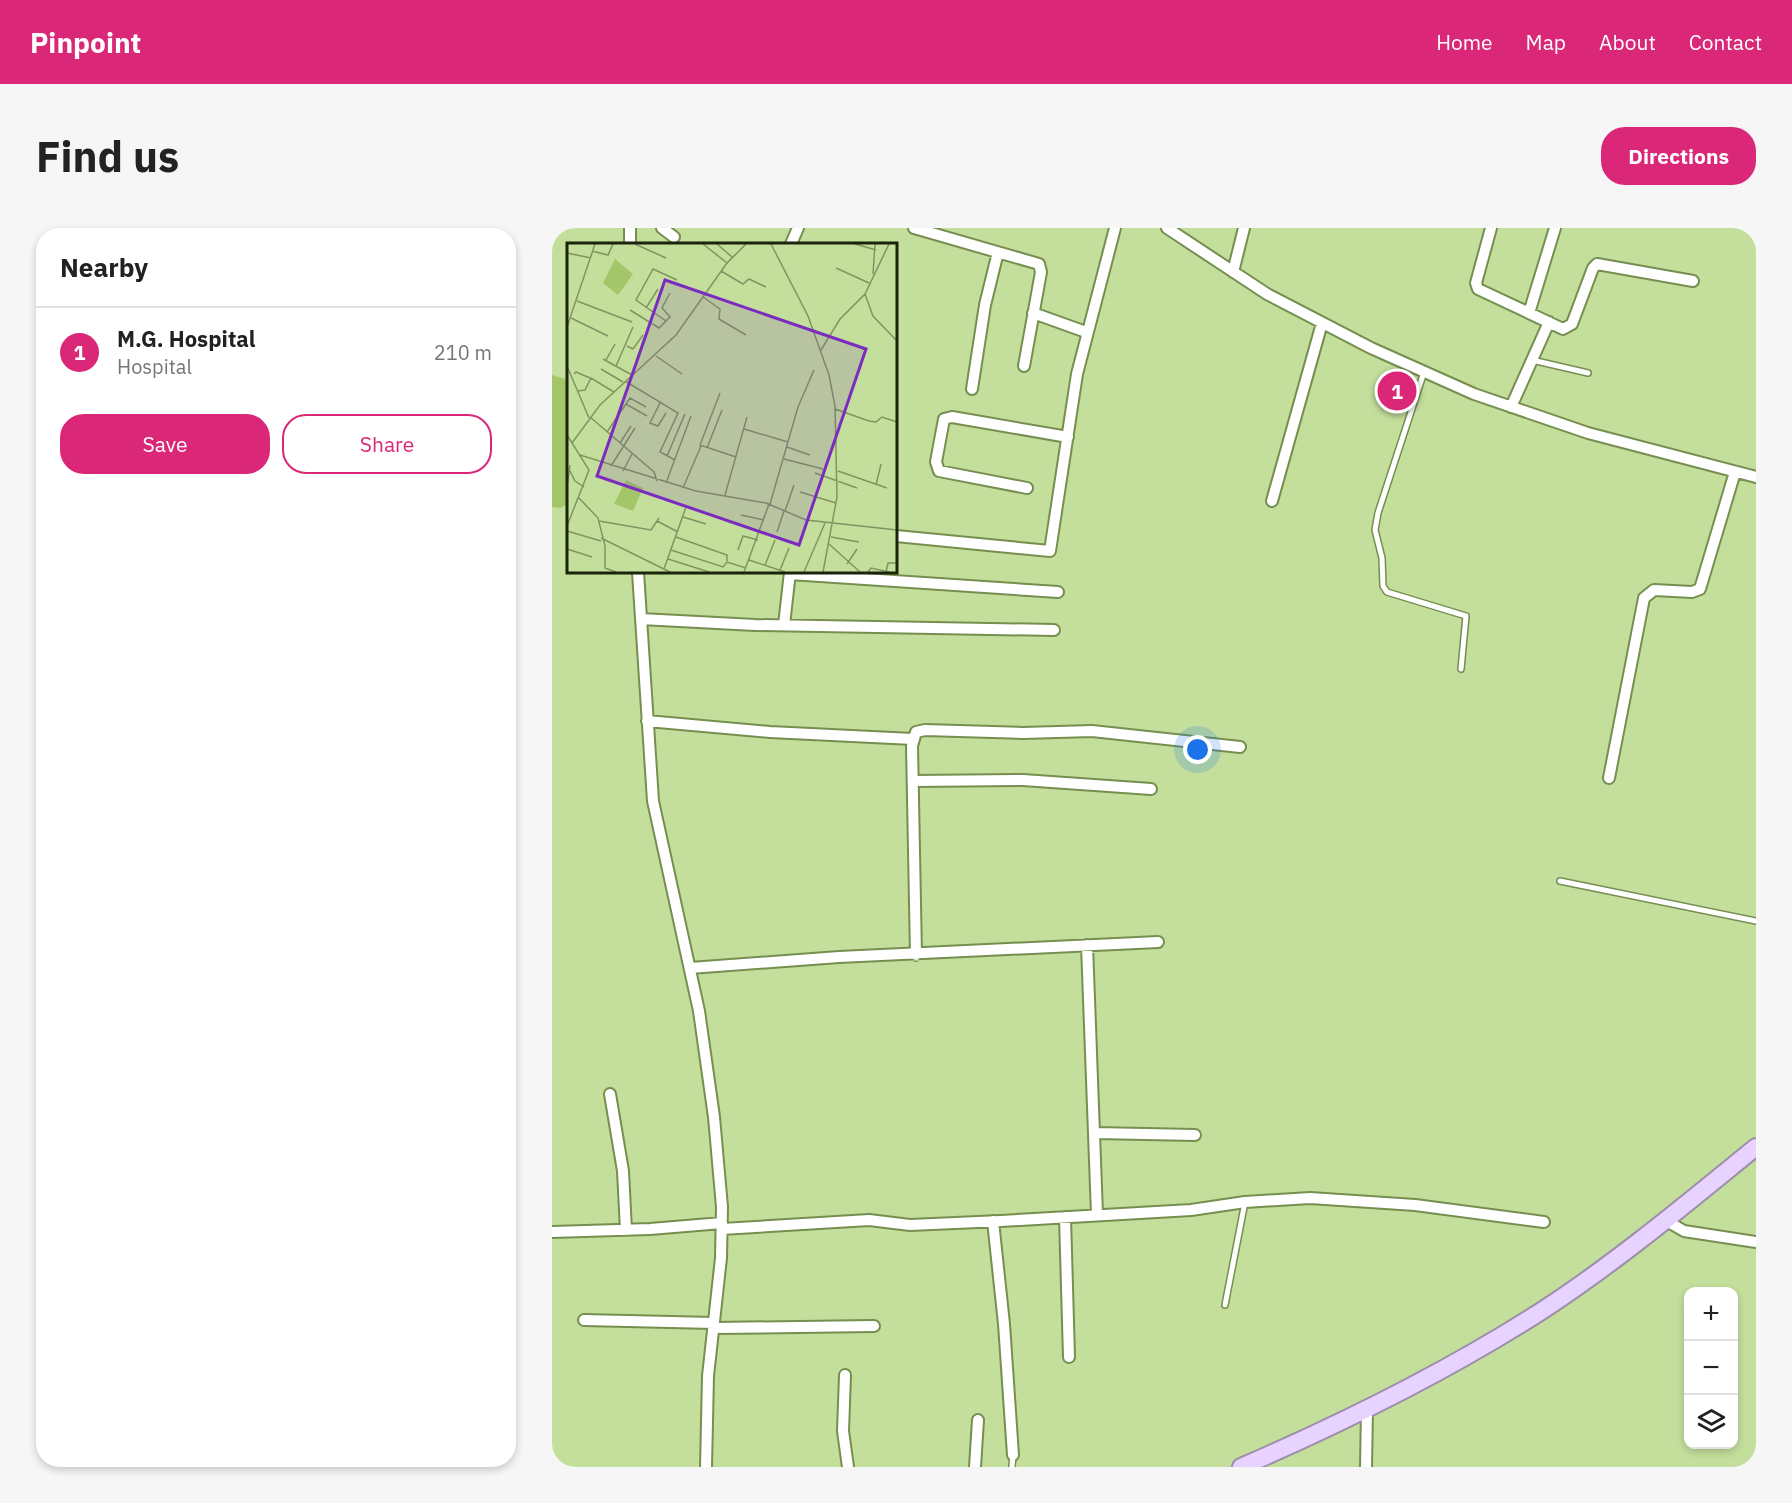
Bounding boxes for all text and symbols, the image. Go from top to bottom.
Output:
text: Pinpoint [30,24,141,61]
text: Home [1436,28,1493,56]
text: Map [1526,28,1566,56]
text: About [1599,28,1656,56]
text: Contact [1689,28,1762,56]
button: Directions [1601,127,1756,185]
text: Find us [36,129,179,184]
inset map [567,243,897,573]
text: Nearby [60,250,148,284]
text: M.G. Hospital [117,324,256,353]
text: 1 [74,339,86,366]
text: 210 m [434,339,492,366]
text: Hospital [117,353,192,380]
pin: 1 [1378,368,1416,414]
button: Save [60,414,270,474]
button: Share [282,414,492,474]
your location [1183,735,1212,764]
map controls [1684,1287,1738,1449]
button: + [1684,1287,1738,1341]
button: − [1684,1341,1738,1395]
button: layers [1684,1395,1738,1449]

